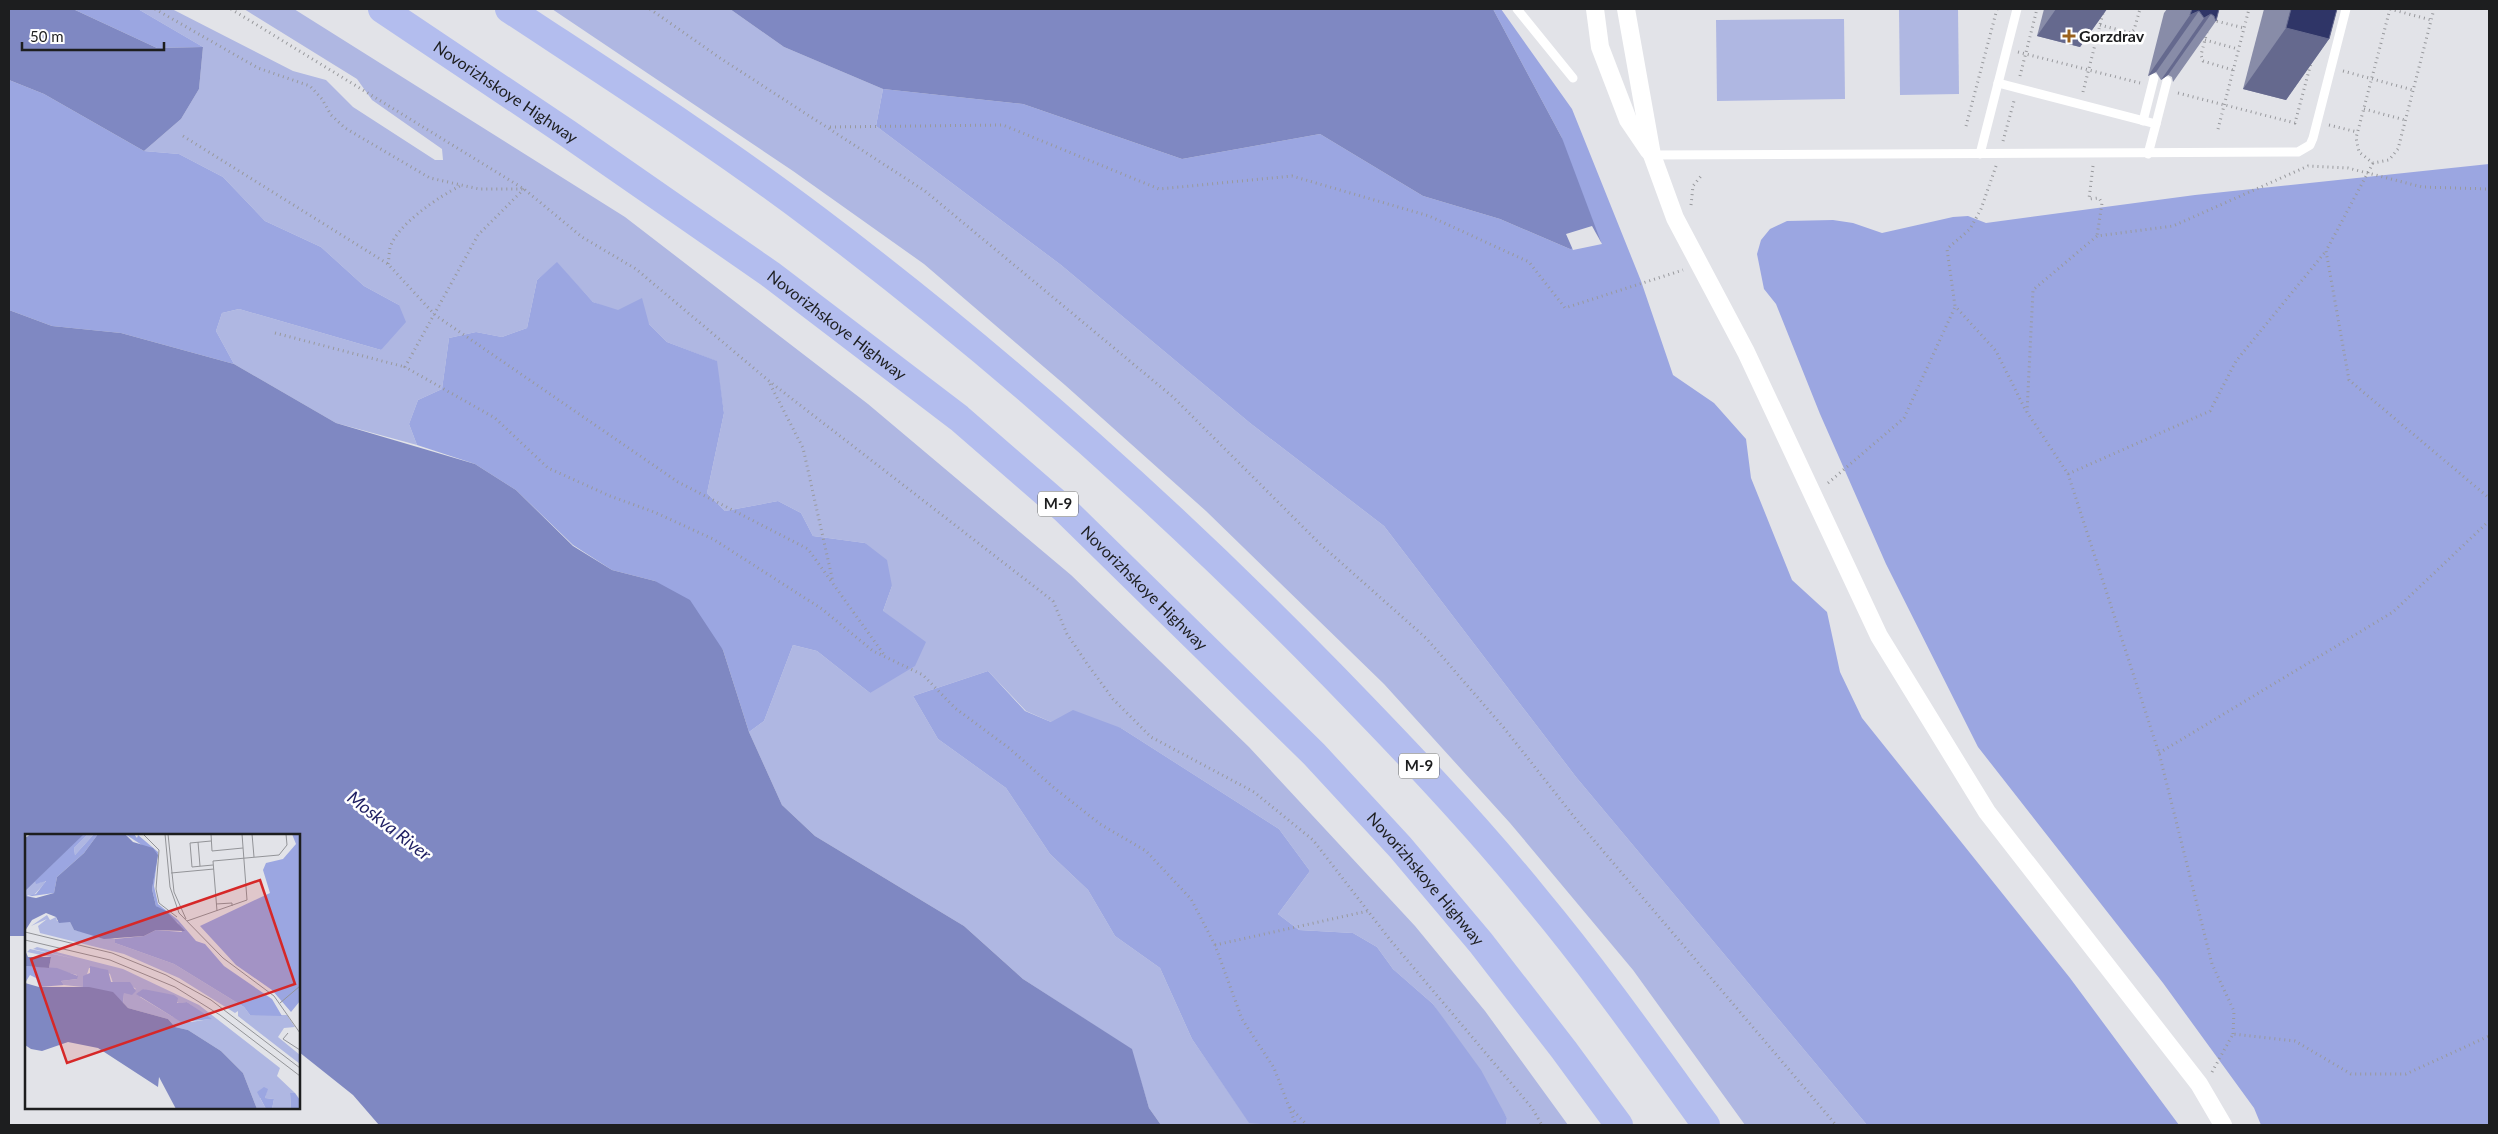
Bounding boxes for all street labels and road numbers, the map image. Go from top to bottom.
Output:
street label: Novorizhskoye Highway [430,36,582,147]
street label: Novorizhskoye Highway [764,266,911,384]
road number: М-9 [1038,492,1078,516]
street label: Novorizhskoye Highway [1078,521,1212,654]
road number: М-9 [1399,754,1439,778]
street label: Novorizhskoye Highway [1364,808,1489,949]

